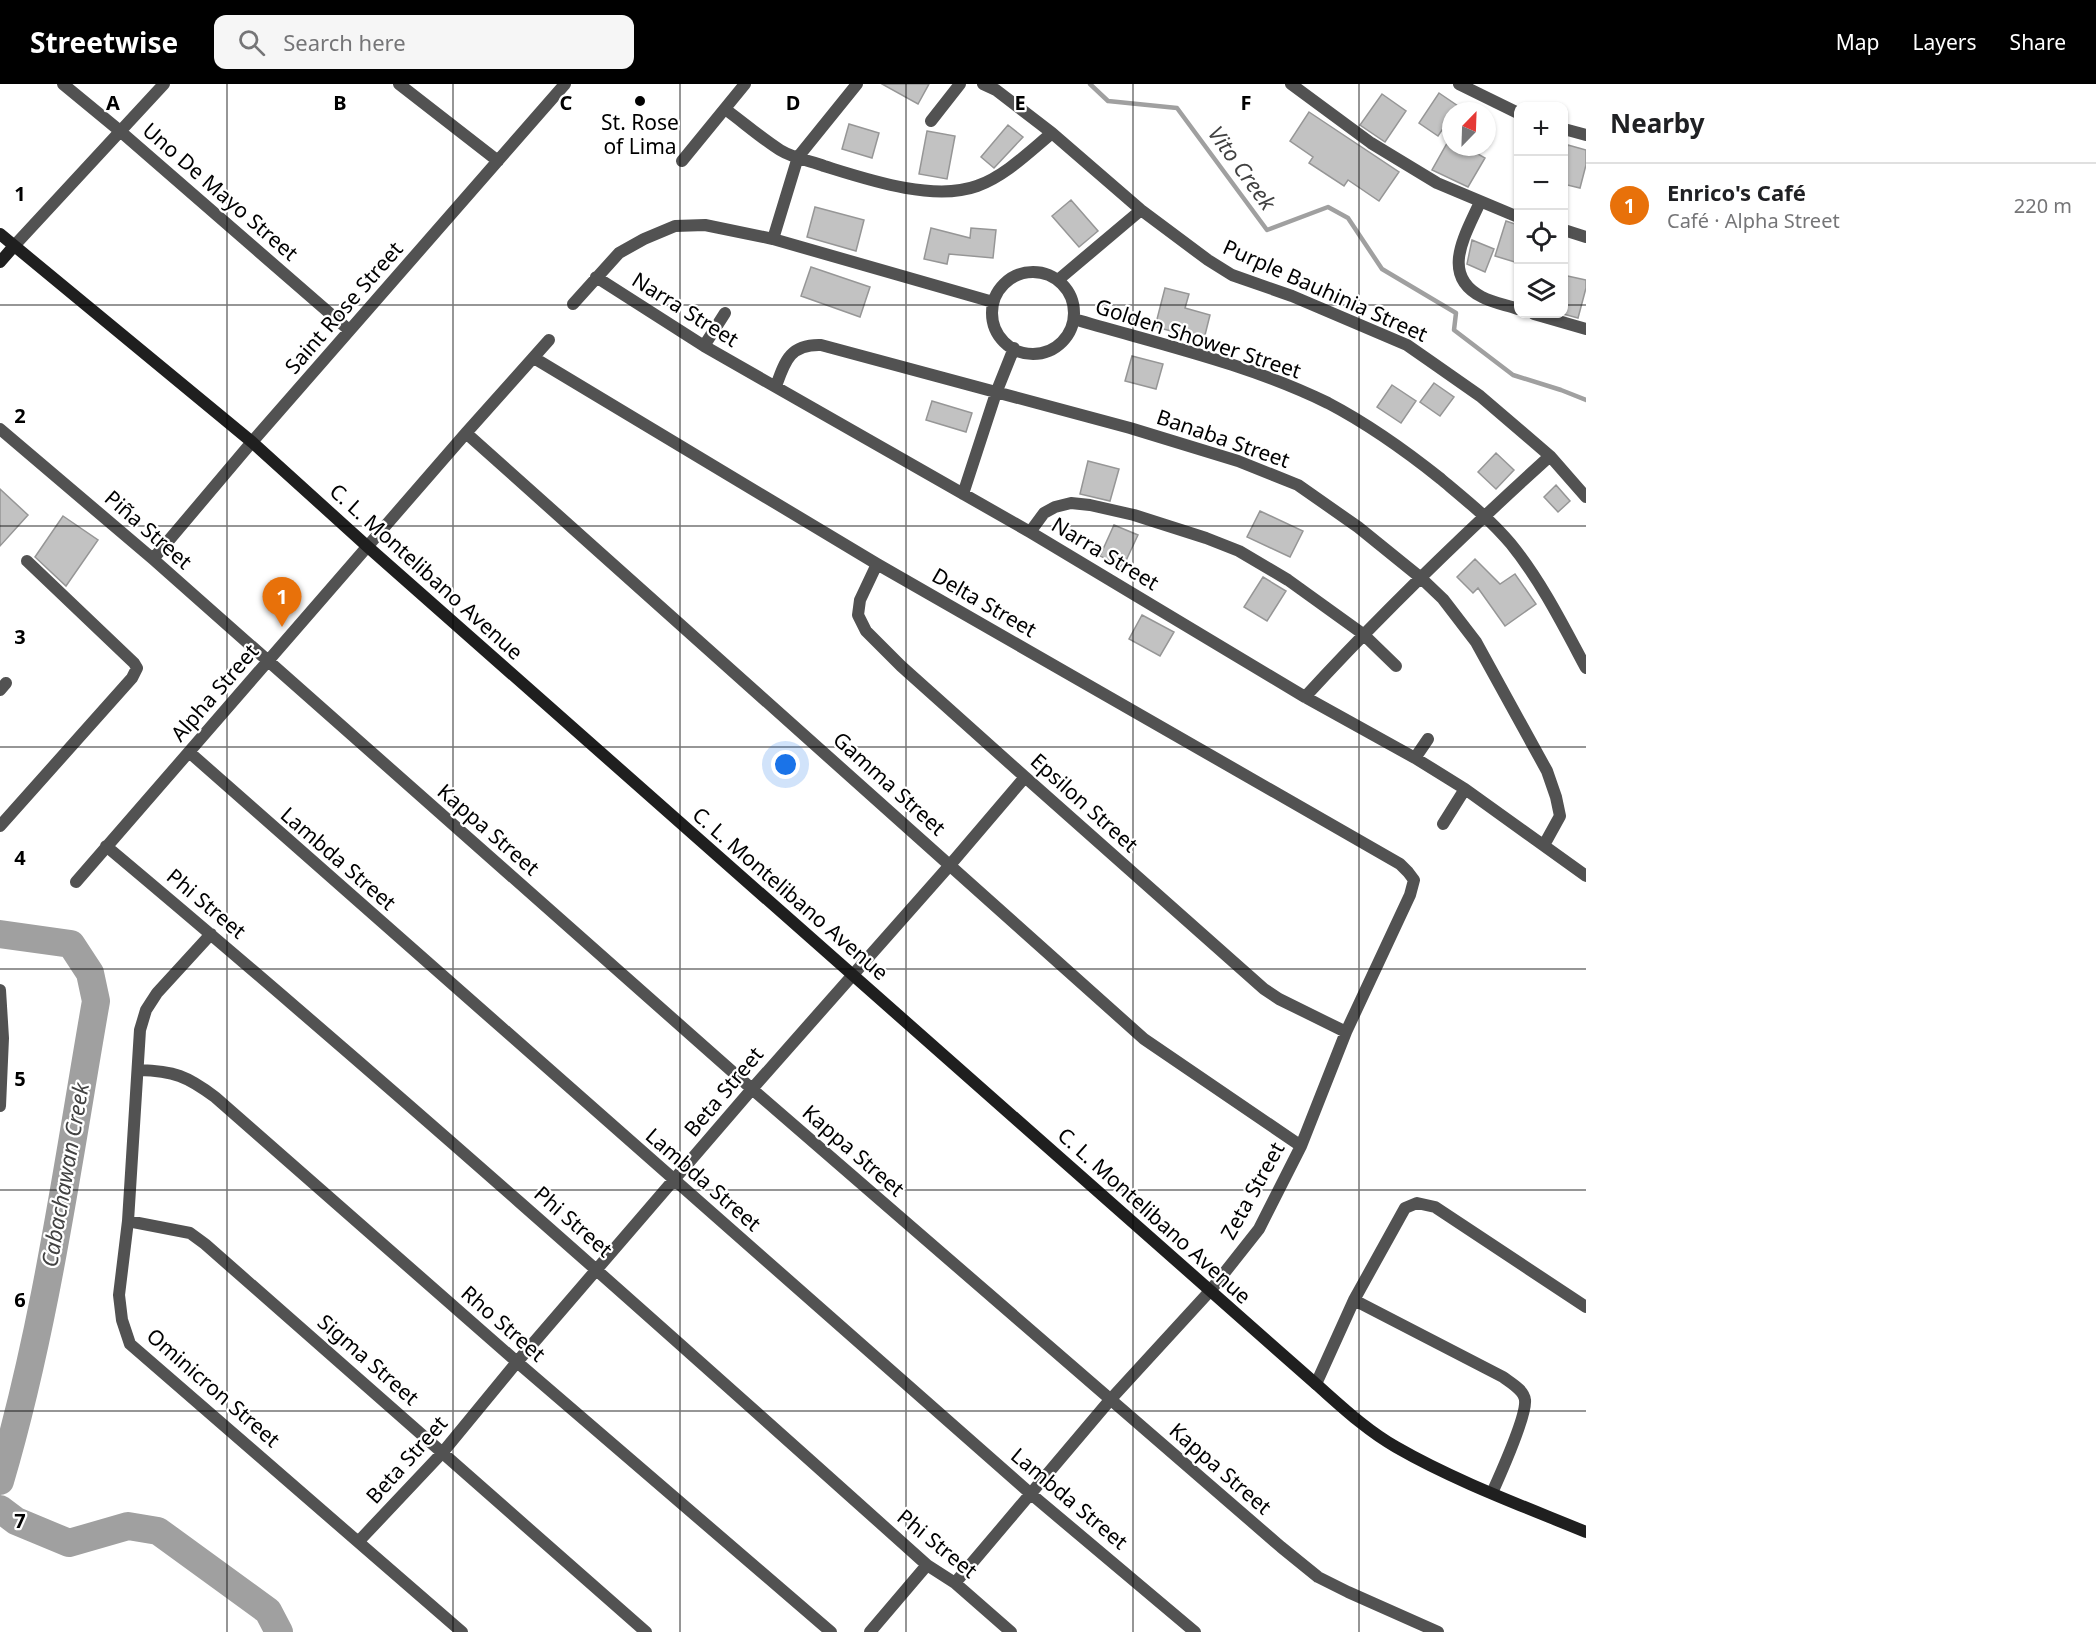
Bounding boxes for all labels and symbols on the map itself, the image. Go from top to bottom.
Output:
text: A [106,89,120,116]
text: B [333,89,347,116]
text: C [560,89,573,116]
text: D [786,89,800,116]
text: E [1014,89,1026,116]
text: F [1241,89,1251,116]
marker: St. Rose of Lima [633,94,647,108]
north arrow [1442,102,1496,156]
place label: St. Rose of Lima [601,108,679,160]
street label: Uno De Mayo Street [137,116,305,267]
water label: Vito Creek [1202,119,1284,216]
text: 1 [14,180,26,207]
street label: Purple Bauhinia Street [1219,232,1432,348]
street label: Saint Rose Street [278,235,409,379]
street label: Narra Street [627,265,744,353]
street label: Golden Shower Street [1092,292,1305,385]
text: 2 [14,402,26,429]
street label: Banaba Street [1153,402,1294,474]
street label: C. L. Montelibano Avenue [324,477,529,666]
street label: Piña Street [99,484,199,575]
street label: Narra Street [1047,510,1165,596]
street label: Delta Street [927,561,1042,643]
pin: 1 [262,578,302,627]
text: 3 [14,623,26,650]
street label: Alpha Street [164,637,265,747]
street label: Gamma Street [827,725,952,842]
street label: Epsilon Street [1025,747,1145,858]
your location [771,750,800,779]
street label: Kappa Street [432,777,546,882]
street label: Lambda Street [275,800,403,916]
street label: C. L. Montelibano Avenue [687,800,895,986]
text: 4 [14,844,26,871]
street label: Phi Street [161,862,252,945]
street label: Beta Street [677,1040,769,1142]
text: 5 [14,1065,26,1092]
water label: Cabachawan Creek [33,1079,95,1269]
street label: Kappa Street [797,1098,911,1203]
street label: Lambda Street [640,1121,768,1237]
street label: C. L. Montelibano Avenue [1052,1121,1257,1310]
street label: Zeta Street [1214,1136,1291,1244]
street label: Phi Street [529,1179,619,1263]
street label: Rho Street [456,1279,552,1368]
text: 6 [14,1286,26,1313]
street label: Sigma Street [312,1308,425,1411]
street label: Ominicron Street [141,1322,287,1453]
street label: Beta Street [359,1409,453,1509]
street label: Kappa Street [1164,1416,1278,1521]
street label: Lambda Street [1005,1441,1134,1556]
street label: Phi Street [892,1502,984,1584]
text: 7 [14,1507,26,1534]

